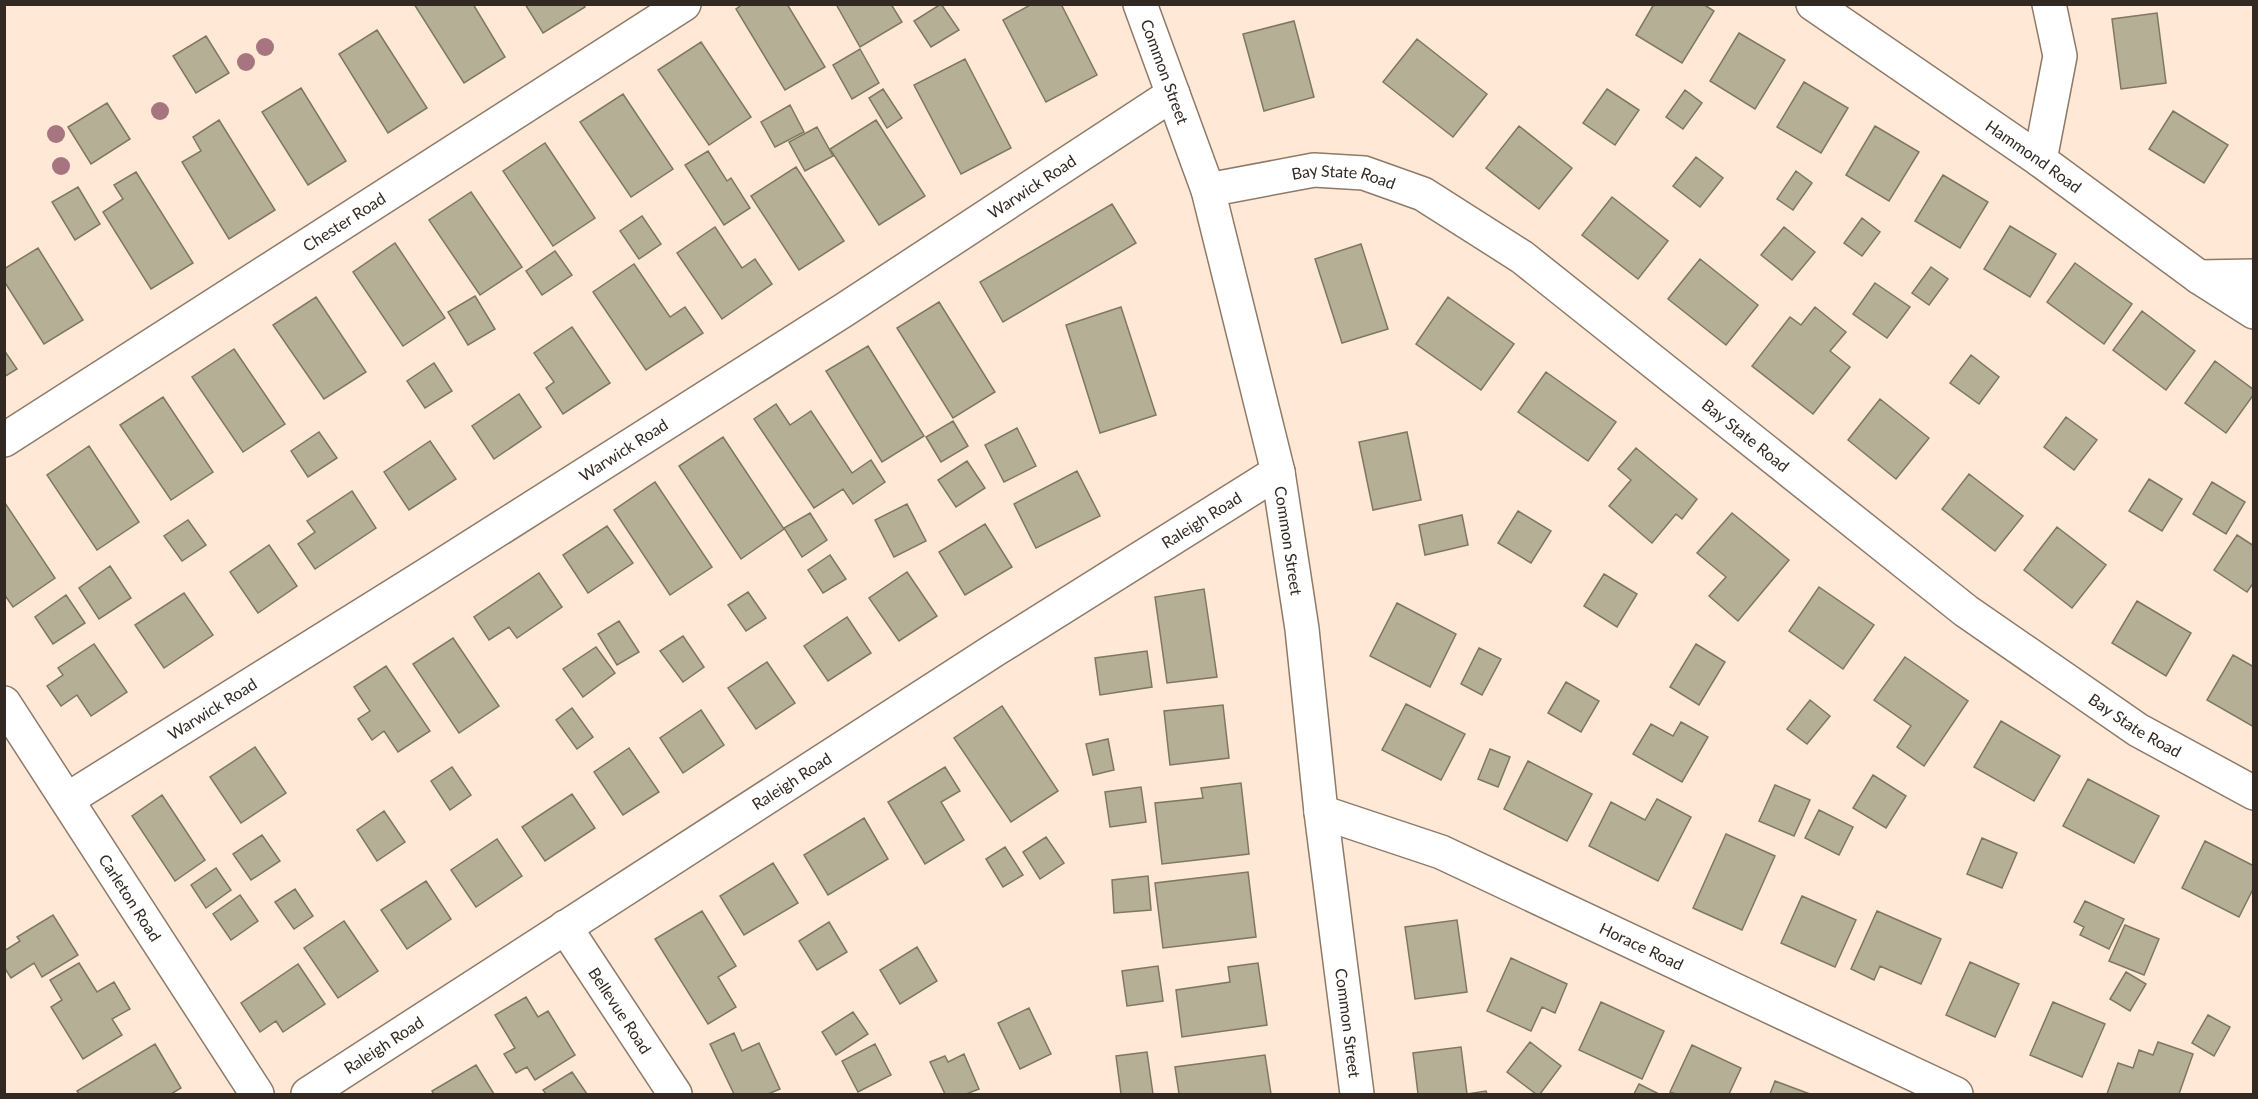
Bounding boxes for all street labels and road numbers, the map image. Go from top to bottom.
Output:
street label: Common Street [1137,16,1193,127]
street label: Hammond Road [1982,116,2085,196]
street label: Warwick Road [984,150,1079,222]
street label: Bay State Road [1290,159,1398,193]
street label: Chester Road [299,188,389,255]
street label: Bay State Road [1699,395,1793,475]
street label: Warwick Road [575,414,671,485]
street label: Common Street [1271,485,1307,597]
street label: Raleigh Road [1158,487,1245,552]
street label: Warwick Road [164,674,260,743]
street label: Bay State Road [2085,689,2185,761]
street label: Raleigh Road [748,748,835,813]
street label: Carleton Road [95,850,166,945]
street label: Horace Road [1597,918,1687,974]
street label: Bellevue Road [585,963,656,1057]
street label: Common Street [1332,967,1365,1079]
street label: Raleigh Road [340,1012,427,1077]

